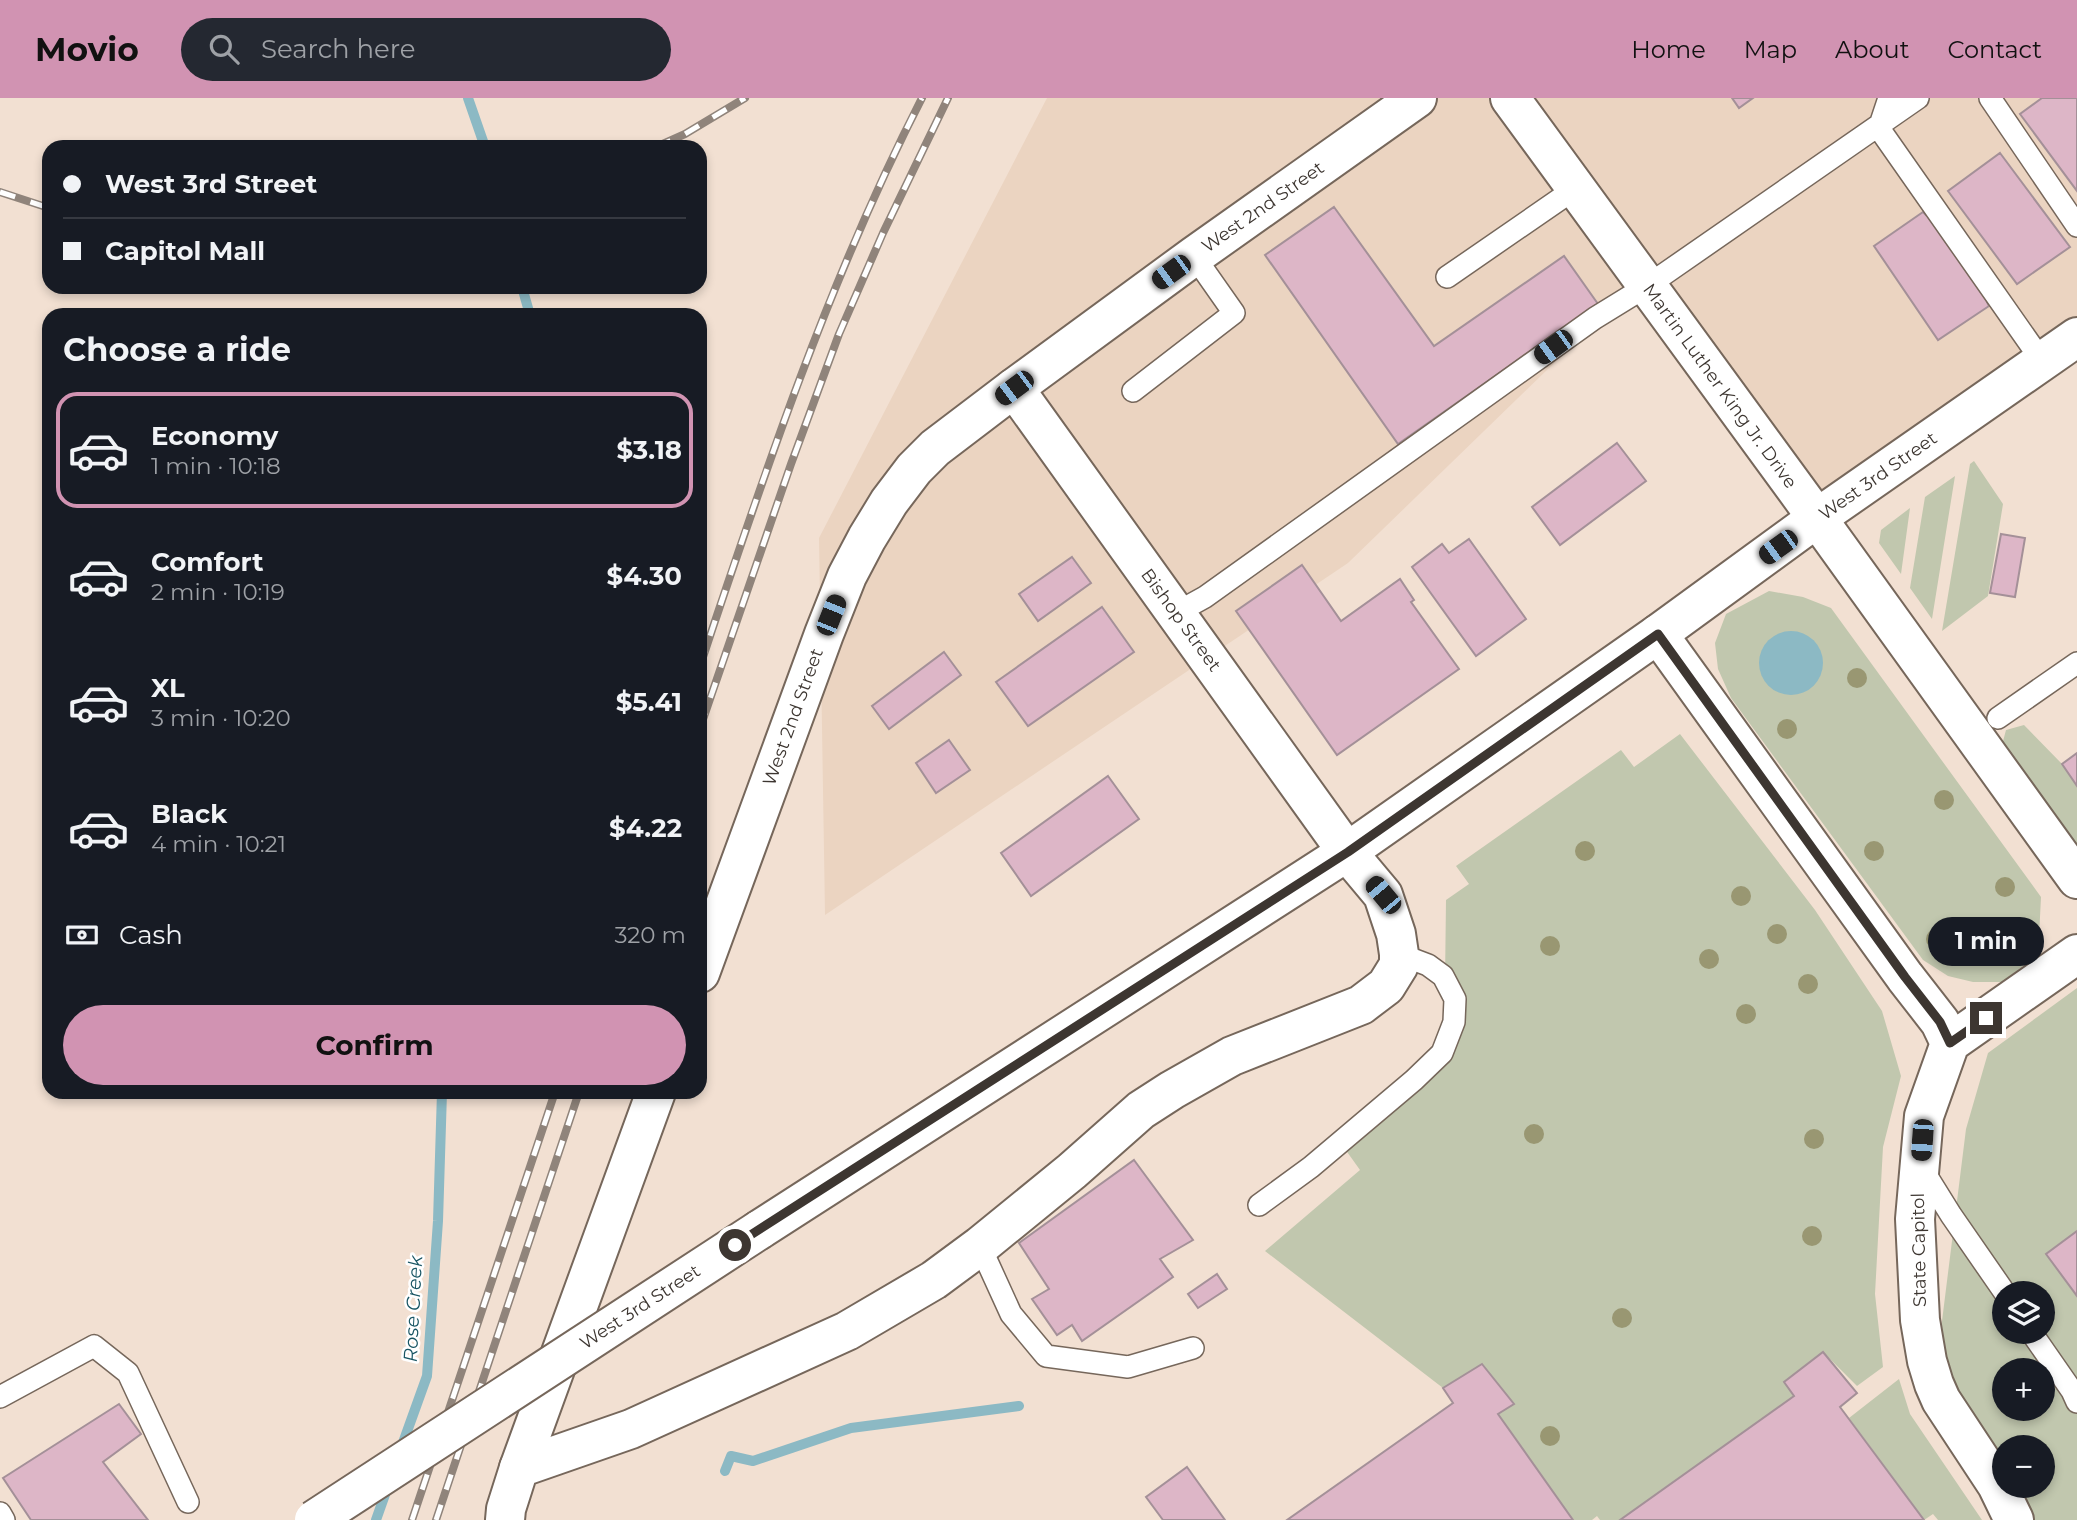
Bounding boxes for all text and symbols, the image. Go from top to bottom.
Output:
search box [181,18,671,81]
text: Movio [35,29,139,69]
icon: search [205,30,243,68]
text: Search here [261,33,416,65]
text: Home [1631,35,1706,64]
text: Map [1744,35,1797,64]
text: About [1835,35,1909,64]
text: Contact [1947,35,2042,64]
street label: West 2nd Street [1198,157,1328,257]
text: West 3rd Street [105,168,317,200]
text: Capitol Mall [105,235,265,267]
car [1148,251,1195,293]
street label: Martin Luther King Jr. Drive [1638,279,1802,493]
car [1530,326,1577,368]
text: Choose a ride [63,330,291,369]
car [991,367,1038,409]
icon: car [67,419,130,482]
text: Economy [151,420,278,452]
street label: West 3rd Street [1815,427,1941,525]
text: $3.18 [616,434,682,466]
text: 1 min · 10:18 [151,452,281,480]
car [1755,526,1802,568]
icon: car [67,545,130,608]
text: Comfort [151,546,263,578]
text: $4.30 [607,560,682,592]
street label: Bishop Street [1136,564,1226,676]
text: 2 min · 10:19 [151,578,285,606]
car [814,592,849,638]
street label: West 2nd Street [758,645,828,789]
icon: car [67,671,130,734]
text: XL [151,672,185,704]
text: $5.41 [616,686,682,718]
text: 3 min · 10:20 [151,704,291,732]
icon: car [67,797,130,860]
text: Black [151,798,227,830]
text: $4.22 [609,812,682,844]
text: 4 min · 10:21 [151,830,286,858]
car [1362,872,1405,918]
icon: cash [63,916,101,954]
callout: 1 min [1928,916,2044,965]
text: Cash [119,919,183,951]
text: 320 m [614,921,686,949]
text: 1 min [1955,927,2017,955]
route end [1970,1002,2002,1034]
button: Confirm [63,1005,686,1085]
car [1911,1118,1934,1162]
street label: State Capitol [1907,1193,1931,1307]
route start [719,1229,751,1261]
water label: Rose Creek [399,1254,427,1363]
street label: West 3rd Street [576,1260,704,1354]
map controls [1992,1281,2055,1498]
button: layers [1992,1281,2055,1344]
button: + [1992,1358,2055,1421]
button: − [1992,1435,2055,1498]

